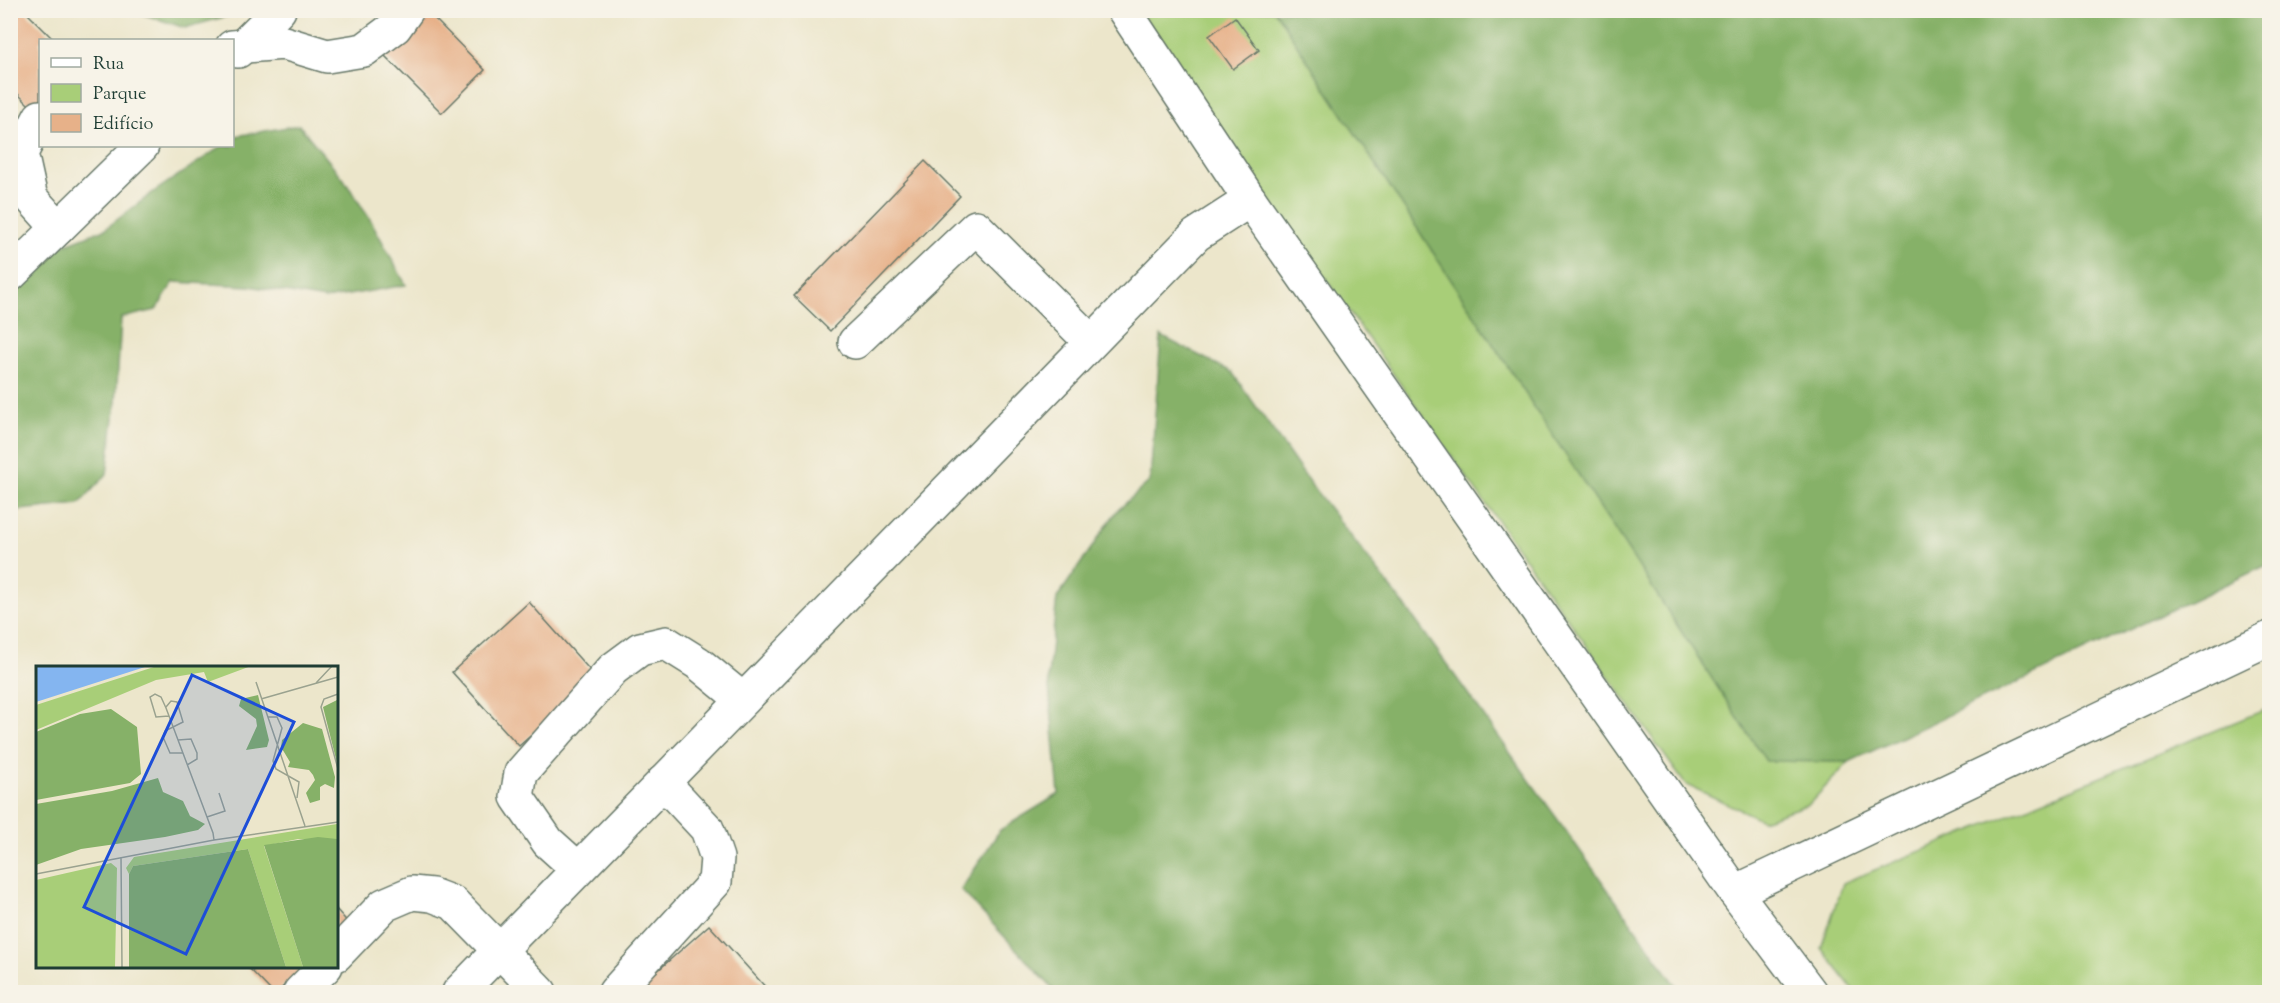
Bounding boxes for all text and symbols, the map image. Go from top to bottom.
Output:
legend [39,39,234,147]
text: Rua [93,52,124,78]
text: Parque [93,82,146,108]
text: Edifício [93,112,154,138]
inset map [36,666,338,967]

